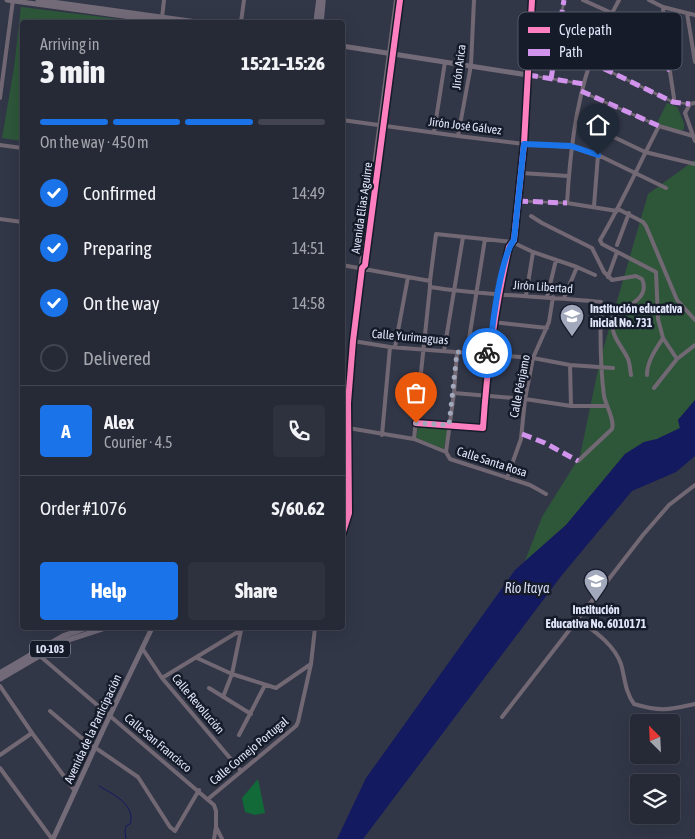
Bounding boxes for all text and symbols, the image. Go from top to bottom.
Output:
legend [518,12,682,70]
text: Cycle path [559,22,612,38]
text: Arriving in [40,35,100,53]
street label: Jirón Arica [449,44,469,90]
text: Path [559,44,583,60]
text: 15:21–15:26 [241,52,325,74]
text: 3 min [40,53,105,90]
pin [577,104,619,155]
icon: home [584,111,612,139]
street label: Jirón José Gálvez [428,115,503,138]
text: On the way · 450 m [40,133,149,151]
street label: Avenida Elías Aguirre [349,161,375,255]
icon: check [40,179,68,207]
text: Confirmed [83,182,156,204]
text: 14:49 [292,184,325,202]
icon: check [40,234,68,262]
text: Preparing [83,237,152,259]
text: 14:51 [292,239,325,257]
street label: Jirón Libertad [513,278,573,296]
icon: check [40,289,68,317]
text: On the way [83,292,160,314]
text: 14:58 [292,294,325,312]
place label: Institución educativa inicial No. 731 [590,302,683,330]
school or university icon: Institución educativa inicial No. 731 [559,303,585,337]
street label: Calle Yurimaguas [371,327,449,347]
courier [462,328,512,378]
icon: bike [473,339,501,367]
text: Delivered [83,347,151,369]
street label: Calle Pénjamo [507,353,533,419]
pin [395,372,437,423]
icon: bag [402,379,430,407]
button: phone [273,405,325,457]
text: Alex [104,411,134,433]
text: A [61,420,71,442]
text: Courier · 4.5 [104,433,173,451]
street label: Calle Santa Rosa [455,444,529,480]
text: Order #1076 [40,497,127,519]
text: S/60.62 [271,497,325,519]
button: Help [40,562,178,620]
button: Share [188,562,325,620]
school or university icon: Institución Educativa No. 6010171 [583,568,609,602]
water label: Río Itaya [505,580,550,596]
place label: Institución Educativa No. 6010171 [546,603,647,631]
road number: LO-103 [30,641,70,658]
street label: Calle Revolución [169,671,227,737]
street label: Avenida de la Participación [62,672,124,786]
street label: Calle San Francisco [122,711,195,775]
street label: Calle Cornejo Portugal [207,714,292,788]
north arrow [630,714,680,764]
map controls [630,714,680,824]
button: layers [630,774,680,824]

